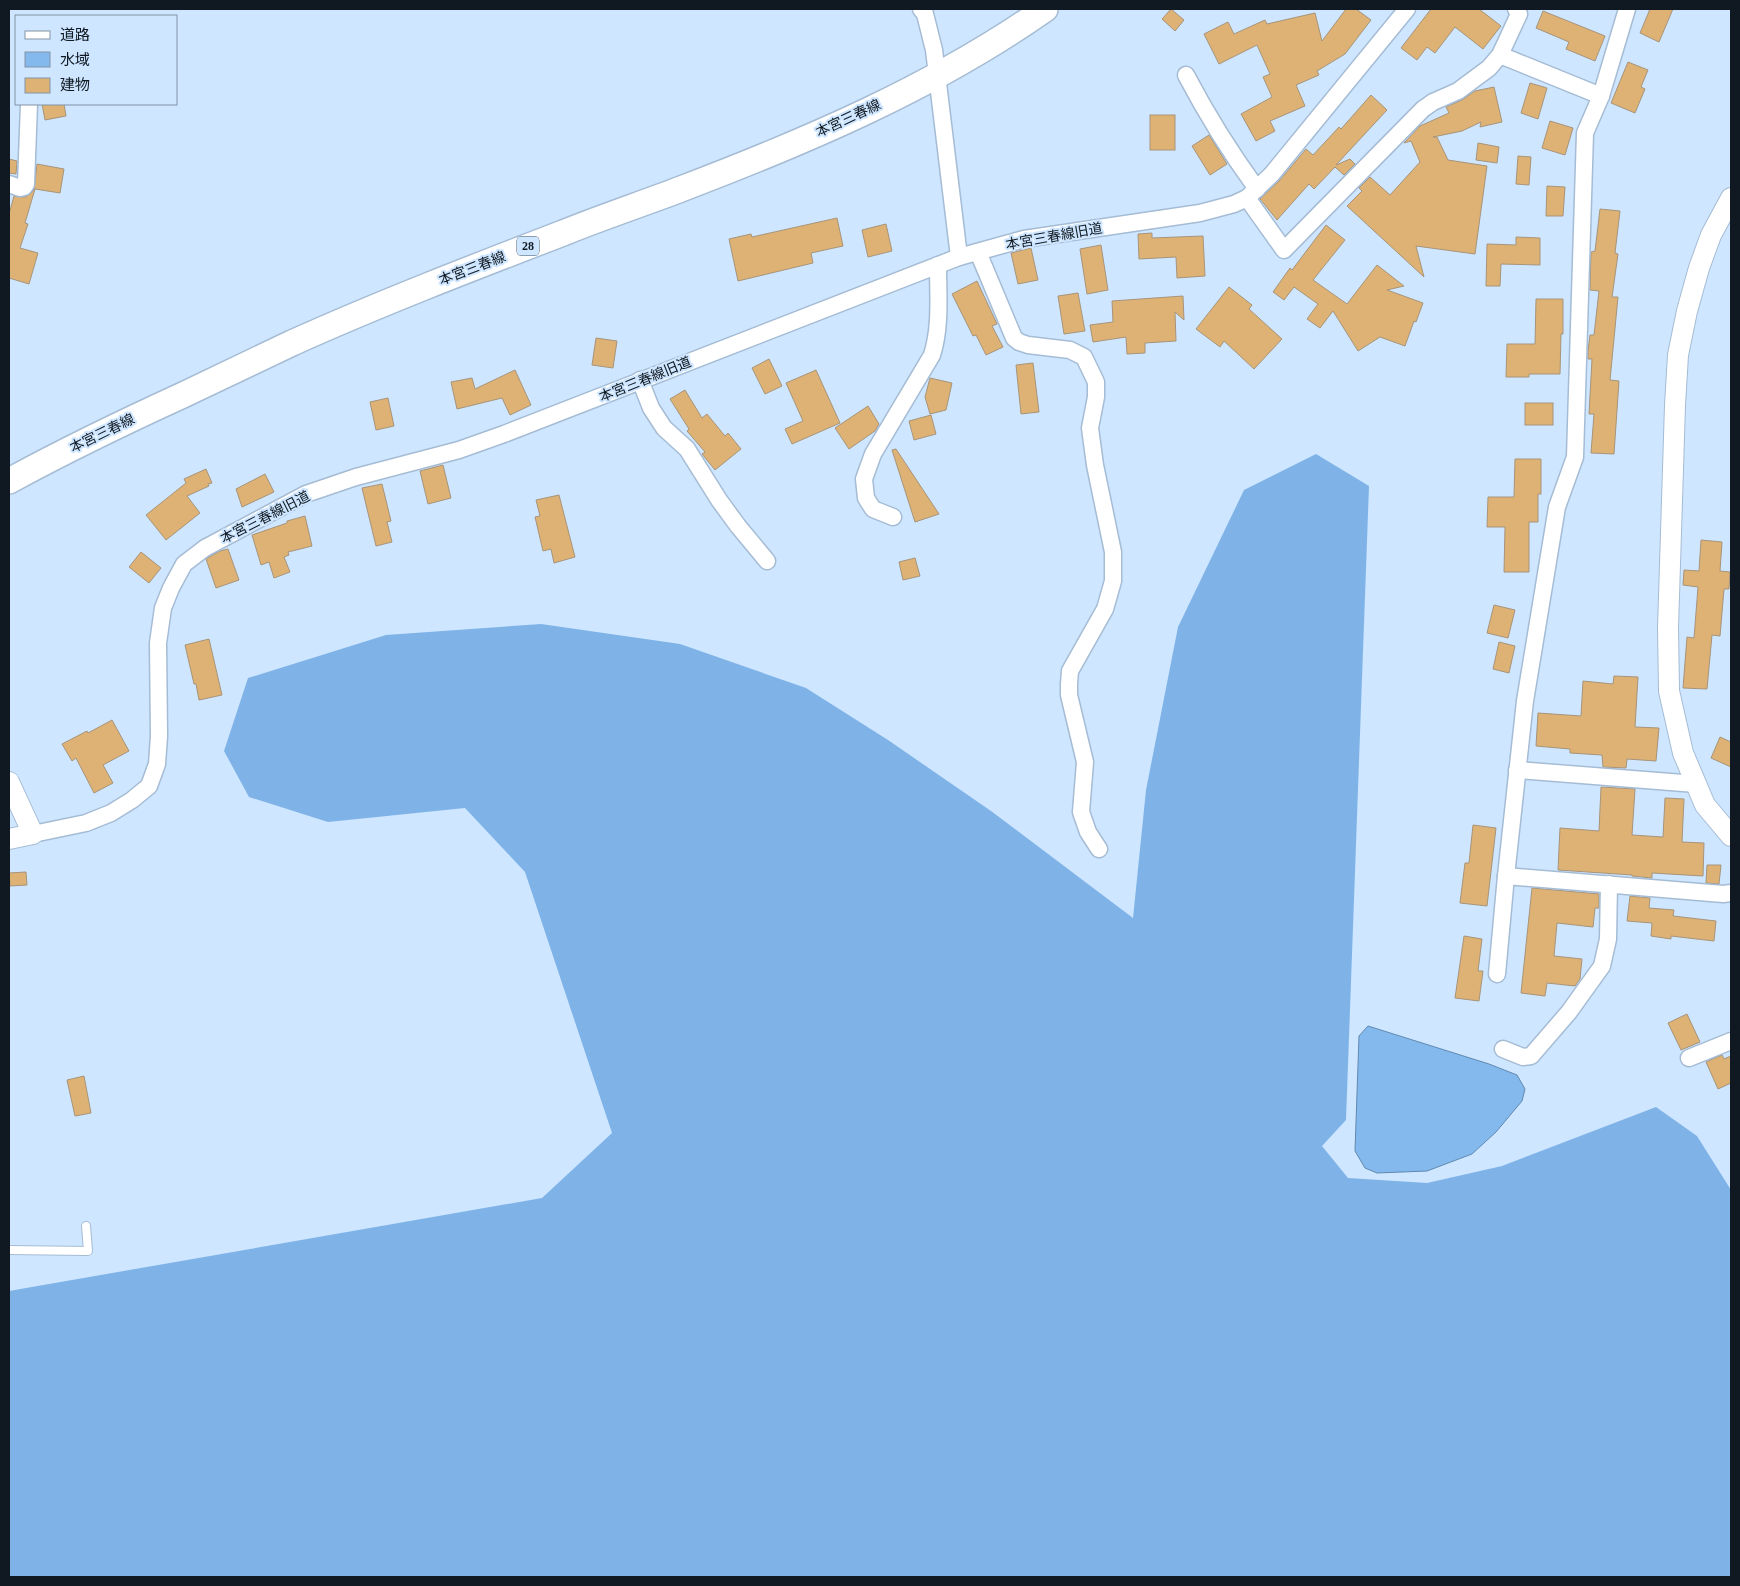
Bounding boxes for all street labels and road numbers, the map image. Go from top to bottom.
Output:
street label: 本宮三春線 [813,97,883,140]
street label: 本宮三春線旧道 [1005,221,1104,252]
road number: 28 [517,237,539,256]
street label: 本宮三春線 [437,249,508,288]
street label: 本宮三春線旧道 [597,354,693,405]
street label: 本宮三春線 [67,411,137,456]
street label: 本宮三春線旧道 [218,489,312,546]

